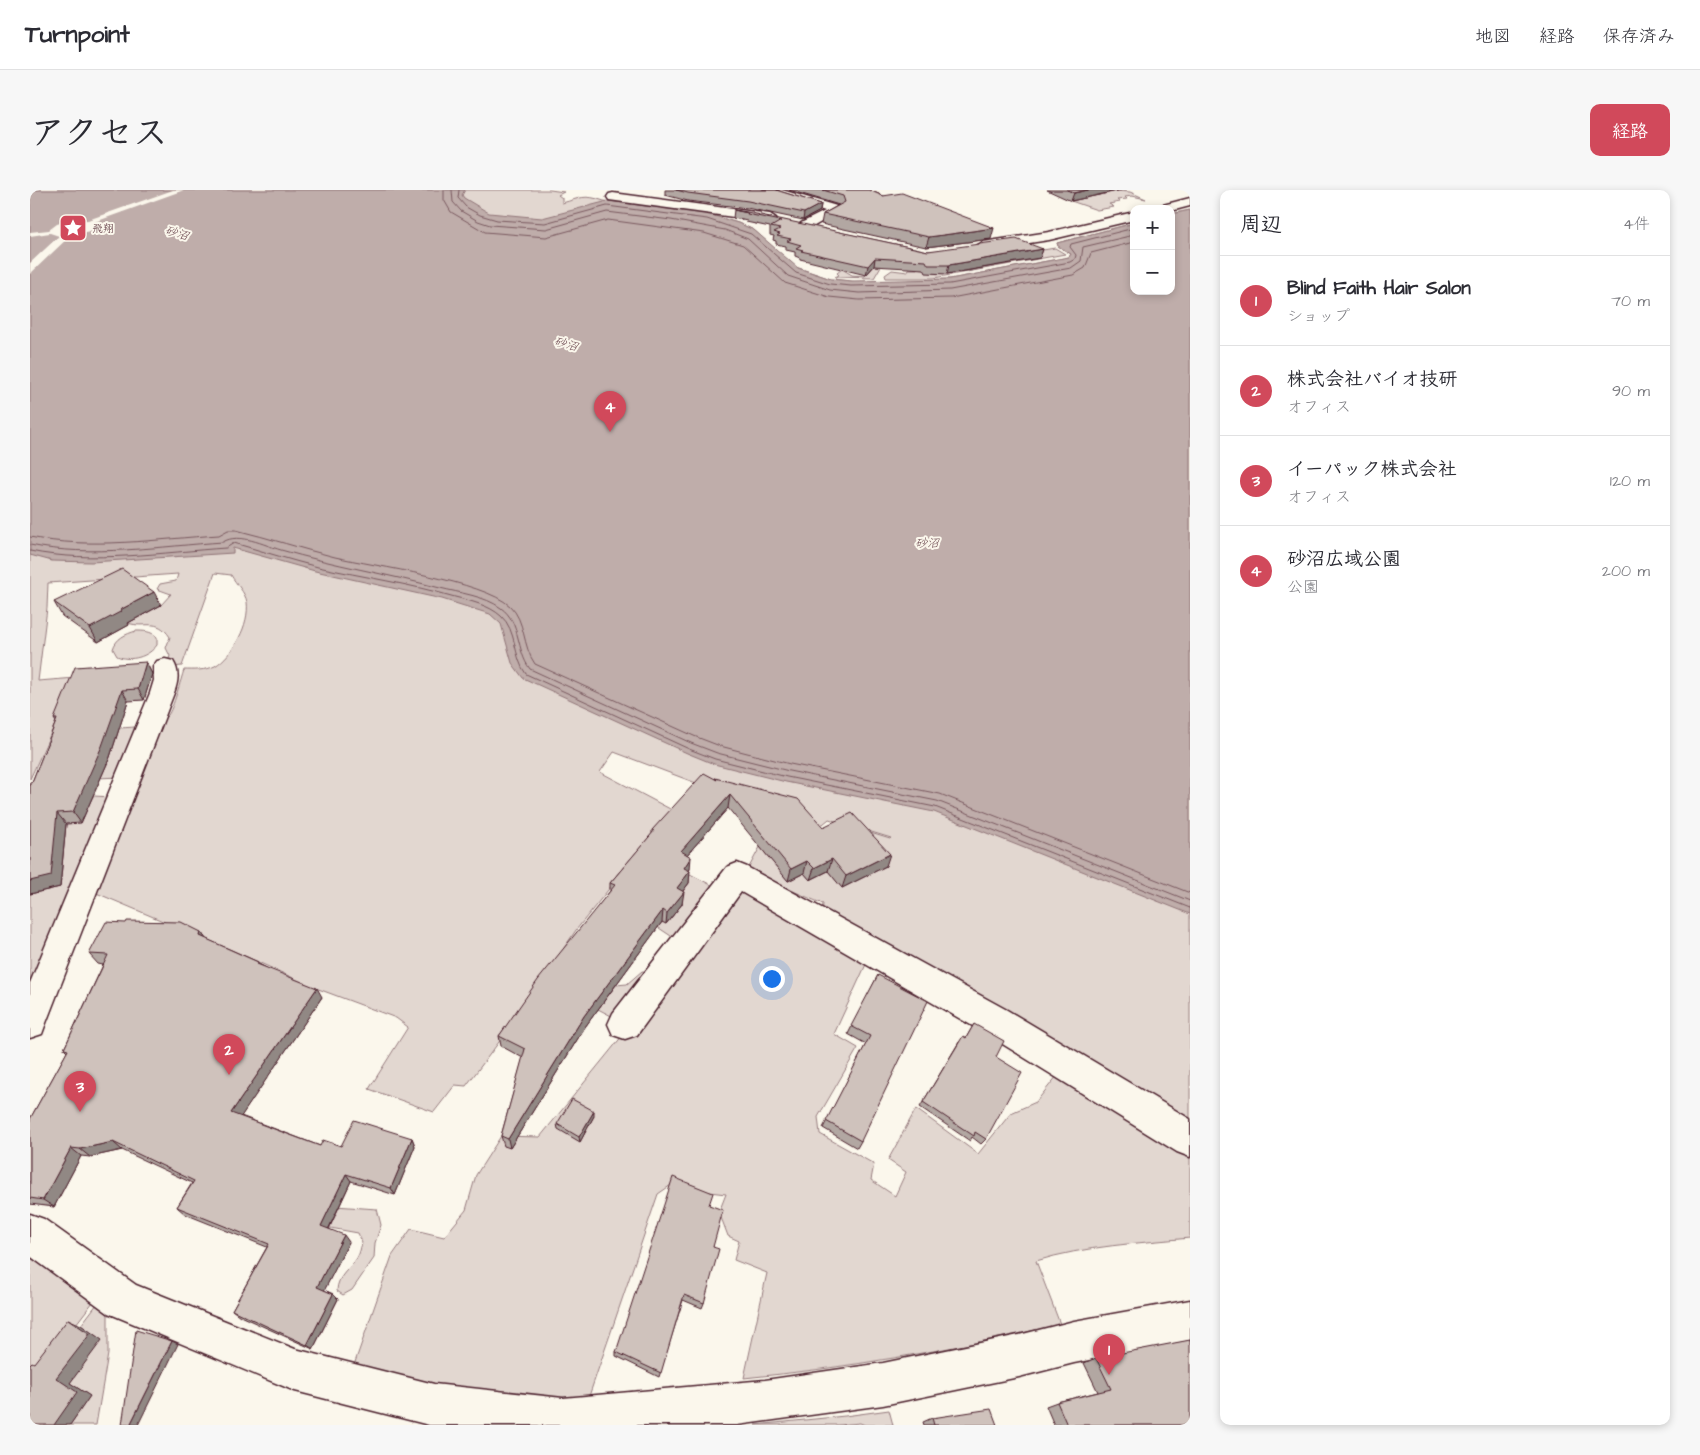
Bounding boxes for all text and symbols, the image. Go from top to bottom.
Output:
text: Turnpoint [25,18,130,52]
text: 地図 [1475,24,1511,49]
text: 経路 [1539,24,1575,49]
text: 保存済み [1603,24,1675,49]
button: 経路 [1590,104,1670,156]
text: アクセス [30,109,168,158]
map controls [1130,205,1175,295]
button: + [1130,205,1175,250]
text: 周辺 [1240,210,1282,239]
place icon: 飛翔 [58,213,88,243]
text: 4件 [1623,213,1650,235]
place label: 飛翔 [92,221,114,236]
water label: 砂沼 [163,222,192,245]
button: − [1130,250,1175,295]
text: Blind Faith Hair Salon [1287,275,1471,302]
text: 1 [1255,290,1257,312]
text: 70 m [1611,290,1650,312]
text: ショップ [1287,305,1350,327]
water label: 砂沼 [552,333,581,356]
text: 株式会社バイオ技研 [1287,366,1458,393]
text: 2 [1251,380,1261,402]
text: 90 m [1612,380,1650,402]
pin: 4 [594,391,626,432]
text: オフィス [1287,396,1351,418]
text: イーパック株式会社 [1287,456,1456,483]
text: 3 [1252,470,1260,492]
text: 120 m [1610,470,1650,492]
text: オフィス [1287,486,1351,508]
water label: 砂沼 [915,535,940,552]
text: 砂沼広域公園 [1287,546,1401,573]
text: 4 [1251,560,1261,582]
text: 200 m [1602,560,1650,582]
text: 公園 [1287,576,1319,598]
your location [759,966,785,992]
pin: 2 [213,1034,245,1075]
pin: 3 [64,1071,96,1112]
pin: 1 [1093,1334,1125,1375]

